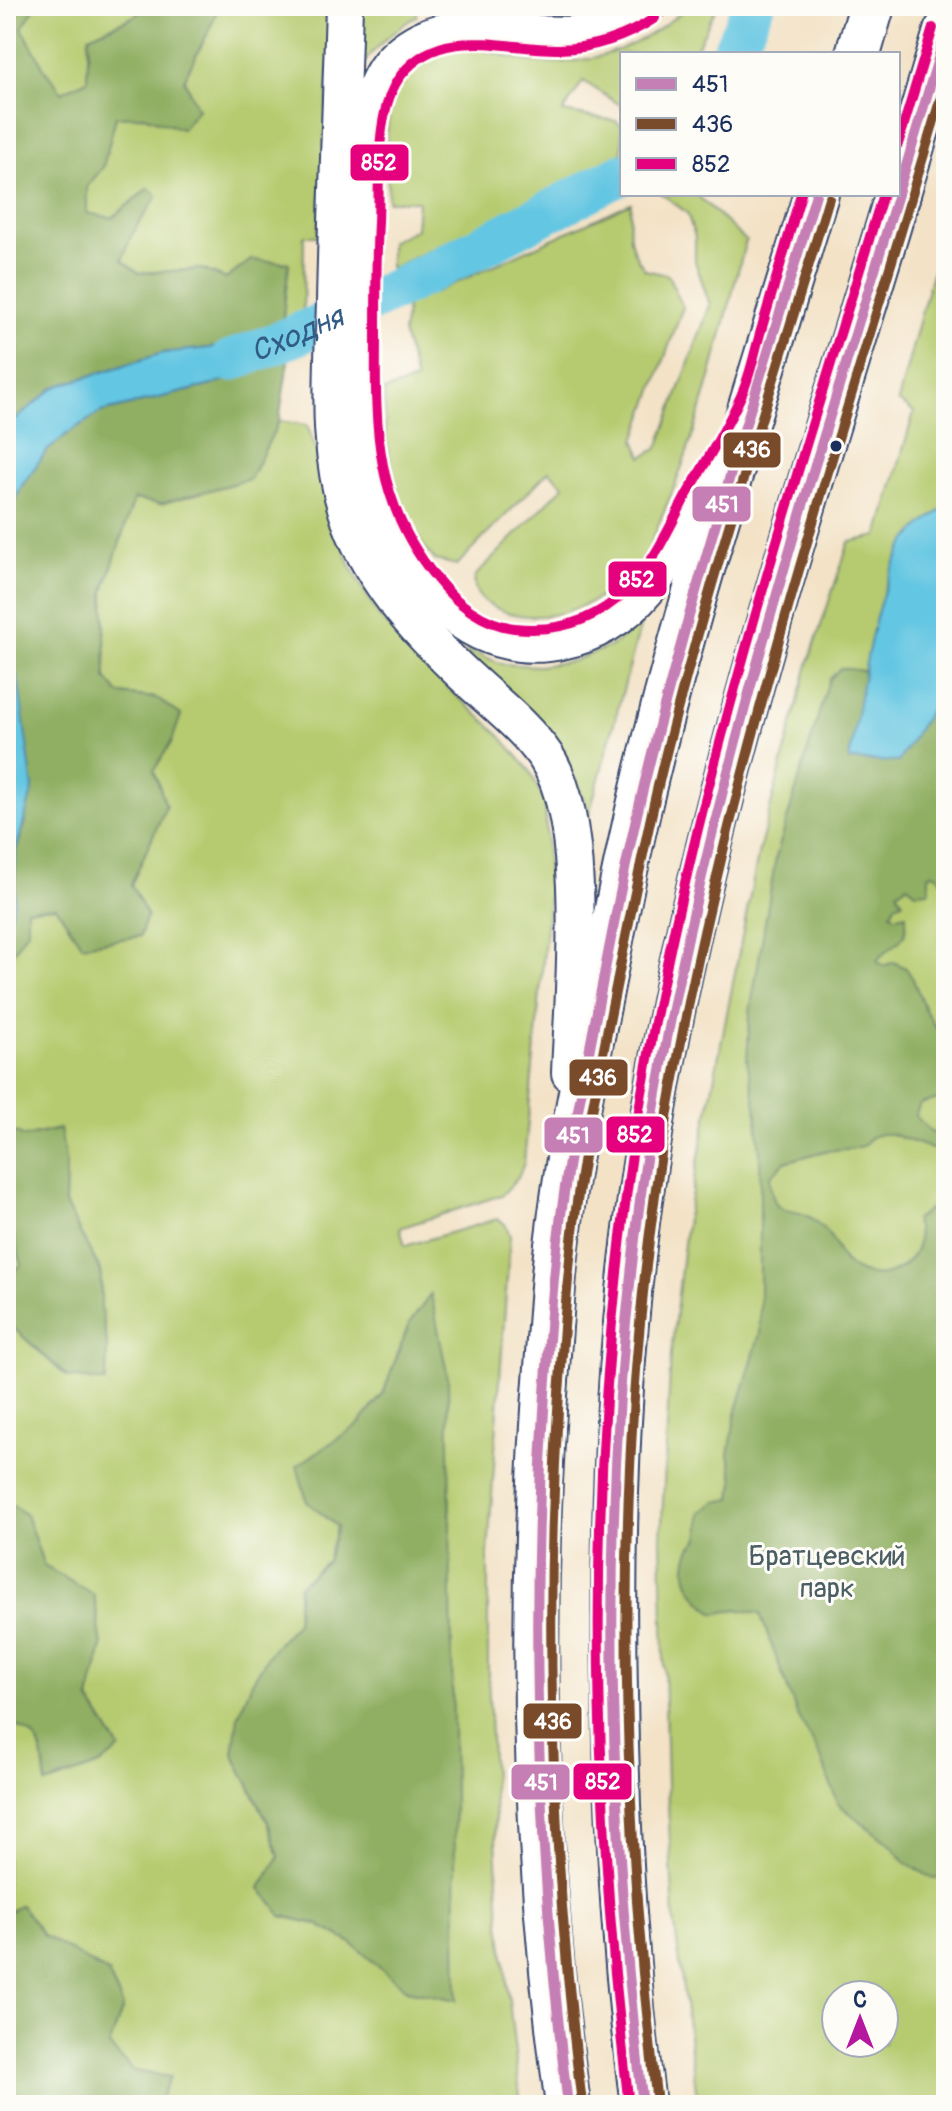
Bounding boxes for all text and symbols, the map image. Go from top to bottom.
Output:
legend [620,52,900,196]
text: 451 [692,70,728,99]
text: 436 [692,110,733,139]
line badge: 852 [349,143,410,182]
text: 852 [361,149,397,177]
text: 852 [692,150,731,179]
water label: Сходня [246,297,352,370]
line badge: 436 [722,431,782,469]
text: 436 [733,436,771,464]
unlabelled marker [828,438,844,454]
line badge: 451 [691,485,752,523]
text: 451 [705,491,739,519]
line badge: 852 [607,560,668,598]
text: 852 [619,566,655,594]
line badge: 436 [568,1058,629,1097]
text: 436 [579,1064,617,1092]
line badge: 852 [605,1115,666,1154]
line badge: 451 [543,1116,604,1154]
text: 852 [617,1121,653,1149]
text: 451 [556,1122,590,1150]
park label: Братцевский парк [749,1539,905,1606]
line badge: 436 [522,1702,583,1740]
text: 436 [534,1708,572,1736]
line badge: 852 [572,1762,633,1801]
line badge: 451 [510,1763,571,1801]
text: 852 [585,1768,621,1796]
text: 451 [524,1769,558,1797]
north arrow [820,1979,900,2059]
text: С [853,1986,867,2014]

